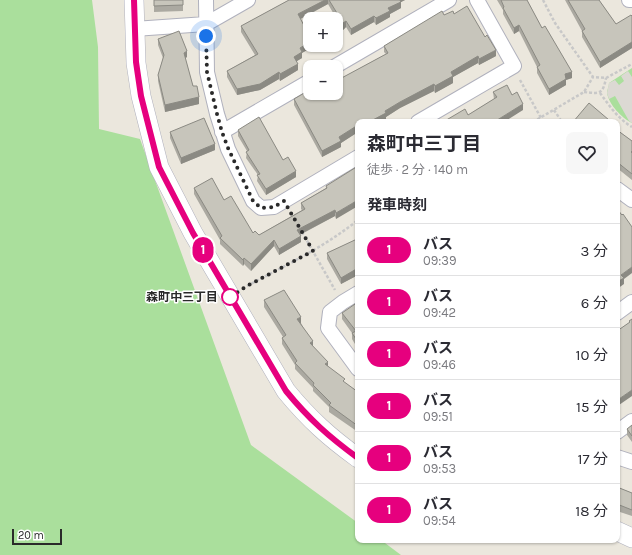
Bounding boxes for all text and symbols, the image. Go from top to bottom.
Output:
map controls [303,12,343,100]
button: + [303,12,343,52]
your location [196,26,216,46]
button: − [303,60,343,100]
button: heart [566,132,608,174]
text: 森町中三丁目 [367,133,481,155]
text: 徒歩 · 2 分 · 140 m [367,162,468,177]
text: 発車時刻 [367,196,427,214]
text: バス [423,235,453,253]
line badge: 1 [190,237,216,263]
text: 1 [201,241,206,258]
text: 1 [387,241,392,258]
text: 3 分 [581,242,608,260]
text: 09:39 [423,253,456,268]
text: バス [423,287,453,305]
marker: 森町中三丁目 [221,288,239,306]
place label: 森町中三丁目 [146,290,218,304]
text: 1 [387,293,392,310]
text: 6 分 [581,294,608,312]
text: 09:42 [423,305,456,320]
text: バス [423,339,453,357]
text: 1 [387,345,392,362]
text: 10 分 [576,346,608,364]
text: 09:46 [423,357,456,372]
text: バス [423,391,453,409]
text: 1 [387,397,392,414]
text: 15 分 [576,398,608,416]
text: 09:51 [423,409,453,424]
text: バス [423,443,453,461]
text: 1 [387,449,392,466]
text: 17 分 [577,450,608,468]
text: 09:53 [423,461,456,476]
text: バス [423,495,453,513]
text: 1 [387,501,392,518]
text: 18 分 [575,502,608,520]
text: 09:54 [423,513,456,528]
scale bar [12,527,62,546]
text: 20 m [18,529,44,542]

